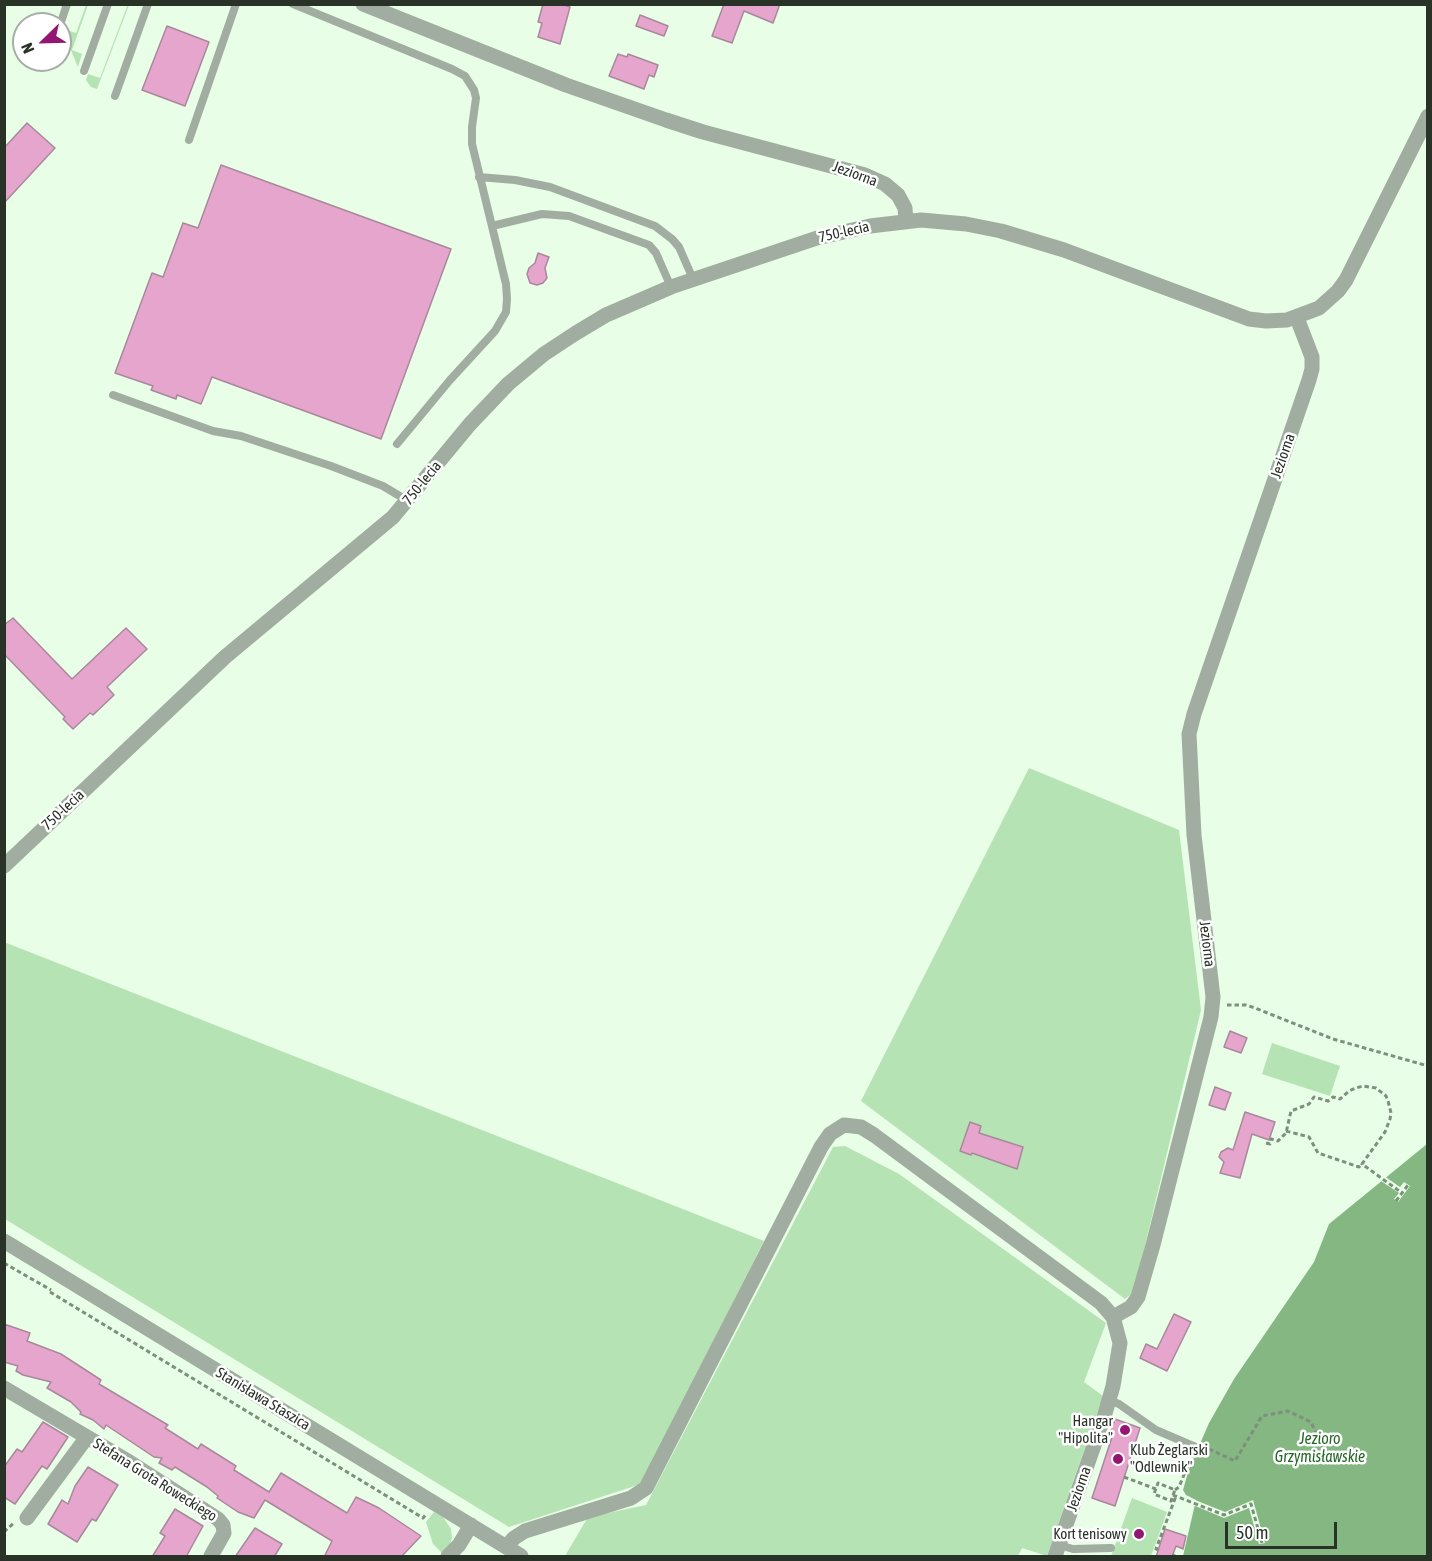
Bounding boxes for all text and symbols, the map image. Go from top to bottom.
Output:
north arrow [12,12,72,72]
text: N [17,40,37,56]
street label: Jeziorna [830,158,880,190]
street label: 750-lecia [817,217,871,247]
street label: Jeziorna [1267,431,1299,481]
street label: 750-lecia [399,457,445,509]
street label: 750-lecia [38,786,88,834]
street label: Jeziorna [1195,920,1219,968]
street label: Stanisława Staszica [213,1364,313,1434]
place label: Hangar "Hipolita" [1058,1412,1113,1447]
marker: Hangar "Hipolita" [1118,1423,1132,1437]
water label: Jezioro Grzymisławskie [1275,1429,1365,1467]
street label: Stefana Grota Roweckiego [90,1435,220,1525]
place label: Klub Żeglarski "Odlewnik" [1130,1441,1208,1476]
marker: Klub Żeglarski "Odlewnik" [1111,1452,1125,1466]
street label: Jeziorna [1063,1464,1095,1514]
scale bar [1228,1510,1340,1548]
text: 50 m [1236,1522,1268,1543]
place label: Kort tenisowy [1053,1525,1127,1543]
marker: Kort tenisowy [1132,1527,1146,1541]

